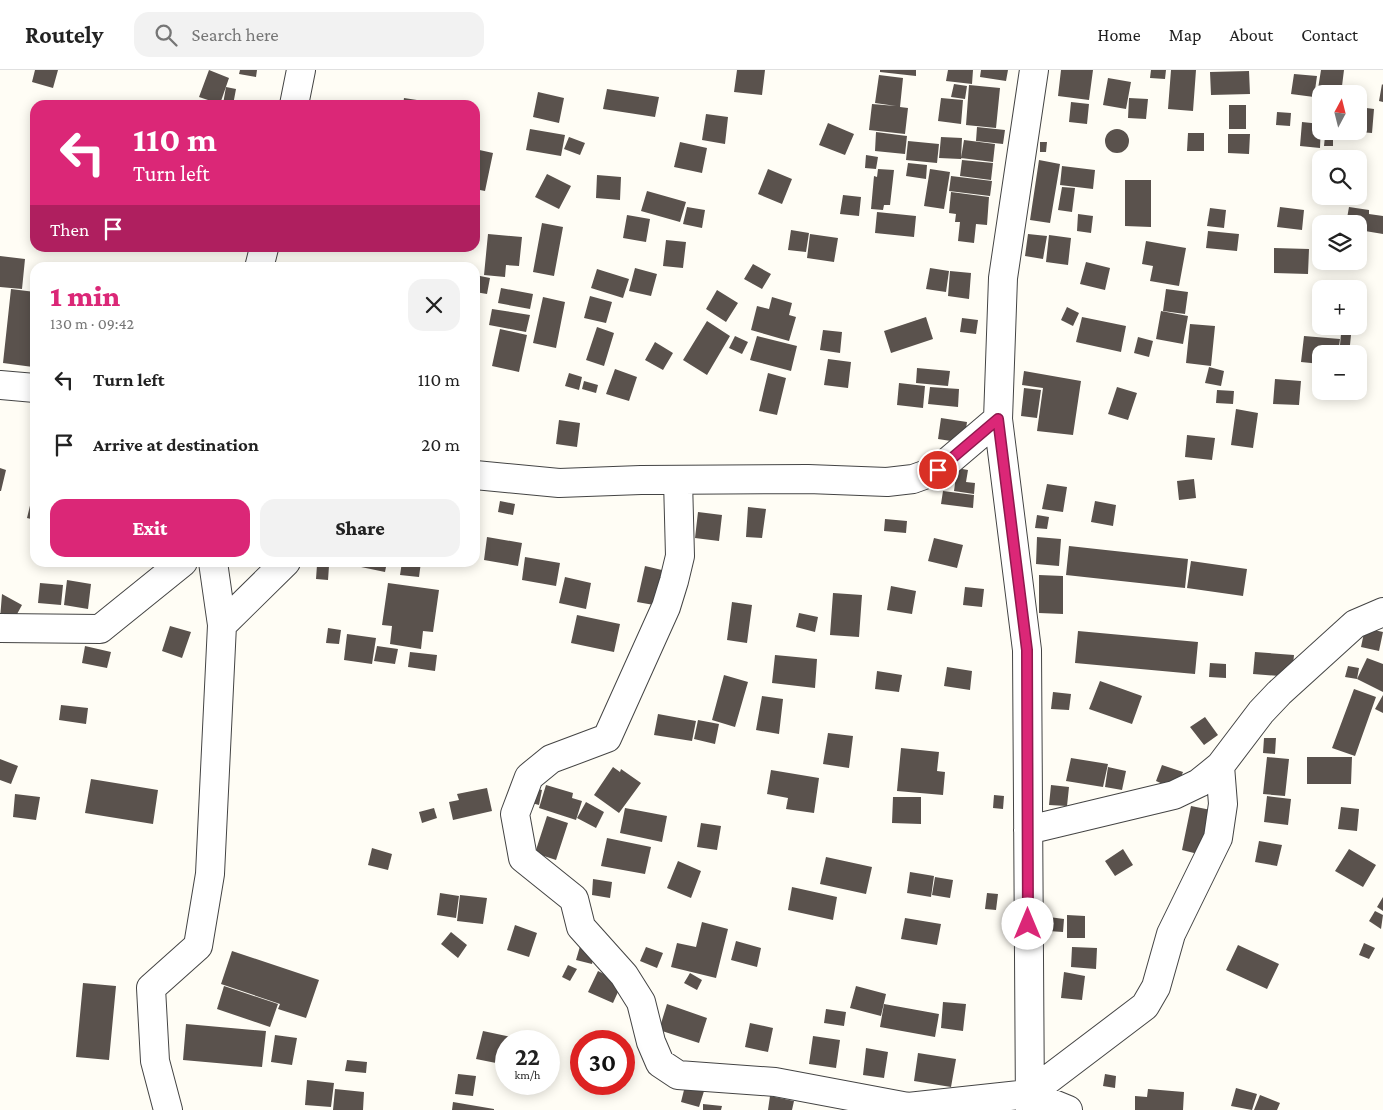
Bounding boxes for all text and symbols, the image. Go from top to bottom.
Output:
search box [134,12,484,57]
text: Routely [25,21,104,48]
icon: search [152,21,180,49]
text: Search here [192,24,279,45]
text: Home [1098,25,1141,45]
text: Map [1169,25,1201,45]
text: About [1229,25,1273,45]
text: Contact [1301,25,1358,45]
north arrow [1312,85,1368,140]
map controls [1312,85,1367,400]
icon: left [50,120,115,185]
text: 110 m [133,120,217,159]
button: search [1312,150,1367,205]
text: Turn left [133,161,210,186]
icon: arrive [99,215,127,243]
button: layers [1312,215,1367,270]
text: Then [50,219,89,240]
text: 1 min [50,279,120,312]
button: close [408,279,460,331]
button: + [1312,280,1367,335]
text: 130 m · 09:42 [50,315,134,332]
button: − [1312,345,1367,400]
icon: left [50,366,78,394]
text: Turn left [93,369,165,390]
text: 110 m [418,369,460,390]
icon: arrive [50,431,78,459]
text: Arrive at destination [93,434,259,455]
text: 20 m [421,434,460,455]
pin [917,449,959,491]
icon: arrive [924,456,952,484]
button: Exit [50,499,250,557]
button: Share [260,499,460,557]
position arrow [1001,897,1053,949]
speed limit sign: 30 [570,1030,635,1095]
text: 22 [515,1043,540,1070]
text: km/h [515,1068,540,1082]

